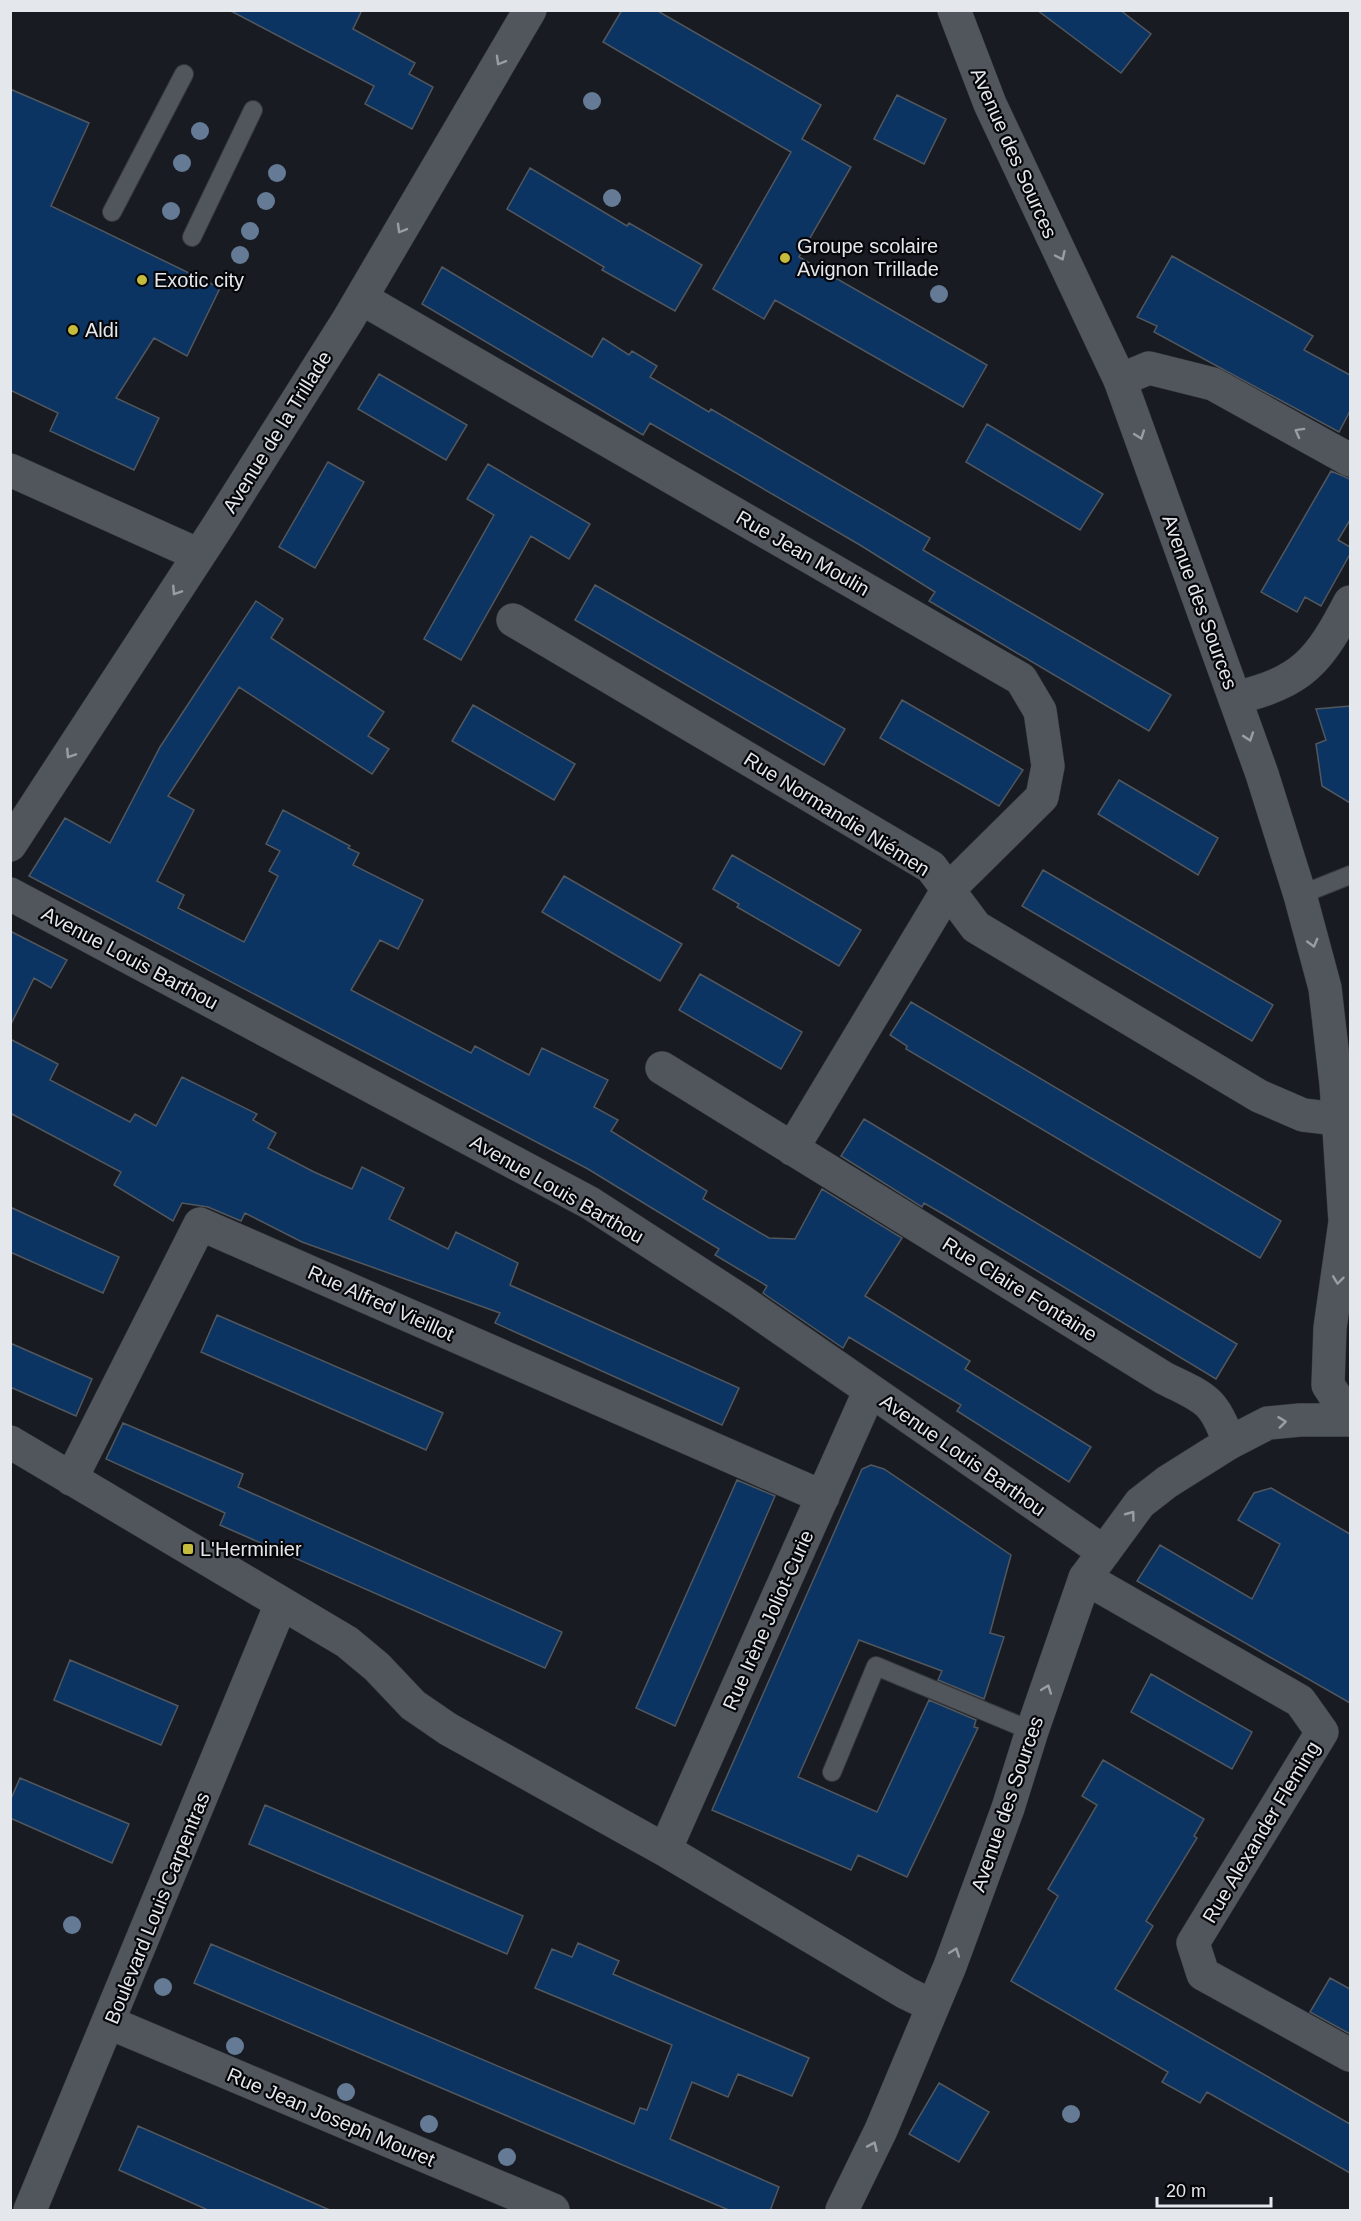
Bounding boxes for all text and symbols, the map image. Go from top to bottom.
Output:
one-way arrow [496,55,508,65]
street label: Avenue des Sources [966,64,1062,242]
one-way arrow [397,223,408,233]
place label: Groupe scolaire Avignon Trillade [797,235,939,280]
one-way arrow [1054,250,1066,261]
marker: Groupe scolaire Avignon Trillade [778,251,792,265]
place label: Exotic city [154,269,244,291]
marker: Exotic city [135,273,149,287]
place label: Aldi [85,319,118,341]
marker: Aldi [66,323,80,337]
street label: Avenue de la Trillade [218,347,336,517]
one-way arrow [1295,428,1306,439]
one-way arrow [1132,429,1145,440]
street label: Rue Jean Moulin [733,506,873,600]
street label: Avenue des Sources [1158,512,1242,692]
one-way arrow [172,584,183,595]
one-way arrow [1242,731,1255,742]
one-way arrow [65,748,77,758]
street label: Rue Normandie Niémen [740,748,934,880]
street label: Avenue Louis Barthou [38,902,222,1014]
one-way arrow [1306,937,1318,948]
street label: Avenue Louis Barthou [466,1130,648,1248]
street label: Rue Claire Fontaine [939,1233,1101,1345]
street label: Rue Alfred Vieillot [305,1261,458,1345]
one-way arrow [1332,1276,1345,1285]
street label: Avenue Louis Barthou [876,1390,1050,1520]
one-way arrow [1278,1416,1287,1428]
one-way arrow [1124,1511,1135,1522]
street label: Rue Irène Joliot-Curie [718,1527,818,1713]
place label: L'Herminier [200,1538,302,1560]
marker: L'Herminier [181,1542,195,1556]
one-way arrow [1039,1684,1052,1694]
street label: Avenue des Sources [967,1713,1047,1895]
street label: Rue Alexander Fleming [1198,1737,1324,1927]
street label: Boulevard Louis Carpentras [100,1789,214,2027]
one-way arrow [948,1947,961,1958]
street label: Rue Jean Joseph Mouret [224,2063,439,2171]
one-way arrow [866,2141,878,2152]
scale bar [1157,2170,1271,2208]
text: 20 m [1166,2181,1206,2201]

